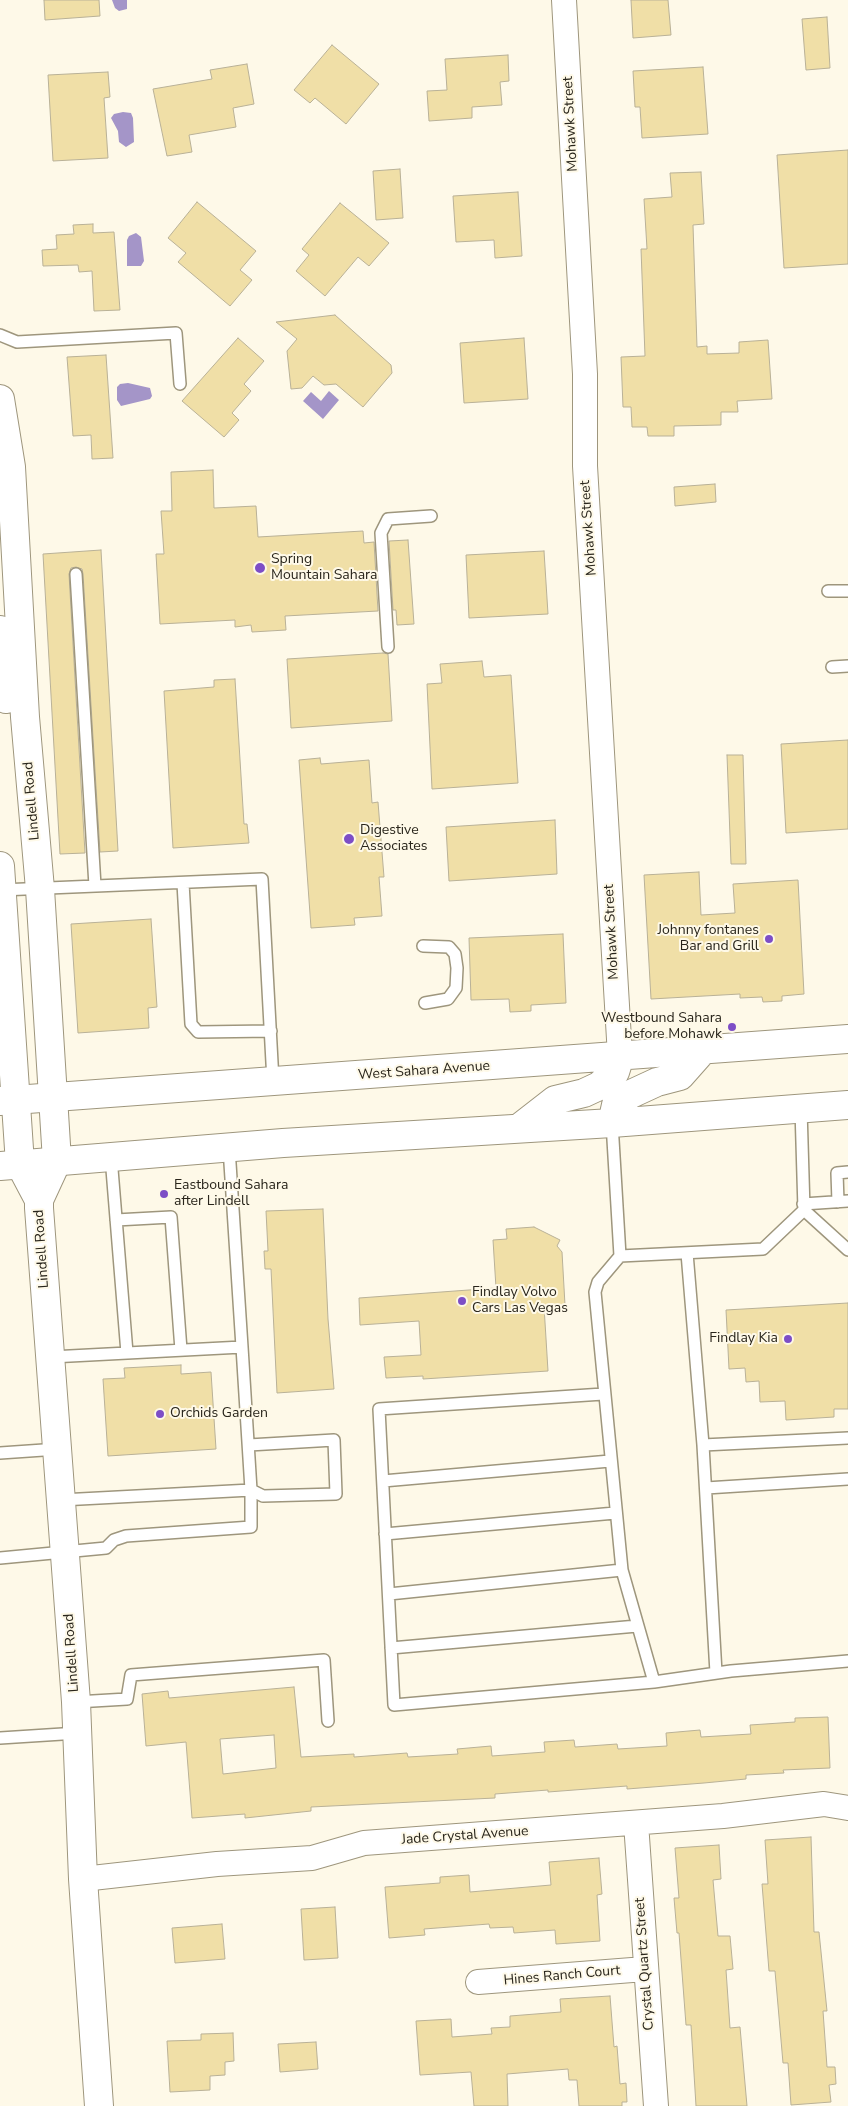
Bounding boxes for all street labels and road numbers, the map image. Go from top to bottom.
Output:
street label: Mohawk Street [560,76,582,172]
street label: Mohawk Street [577,480,601,576]
street label: Lindell Road [20,761,44,841]
street label: Mohawk Street [601,884,623,980]
street label: West Sahara Avenue [357,1058,491,1084]
street label: Lindell Road [31,1209,53,1289]
street label: Lindell Road [61,1613,83,1693]
street label: Jade Crystal Avenue [401,1823,529,1849]
street label: Crystal Quartz Street [632,1897,658,2031]
street label: Hines Ranch Court [503,1963,621,1989]

